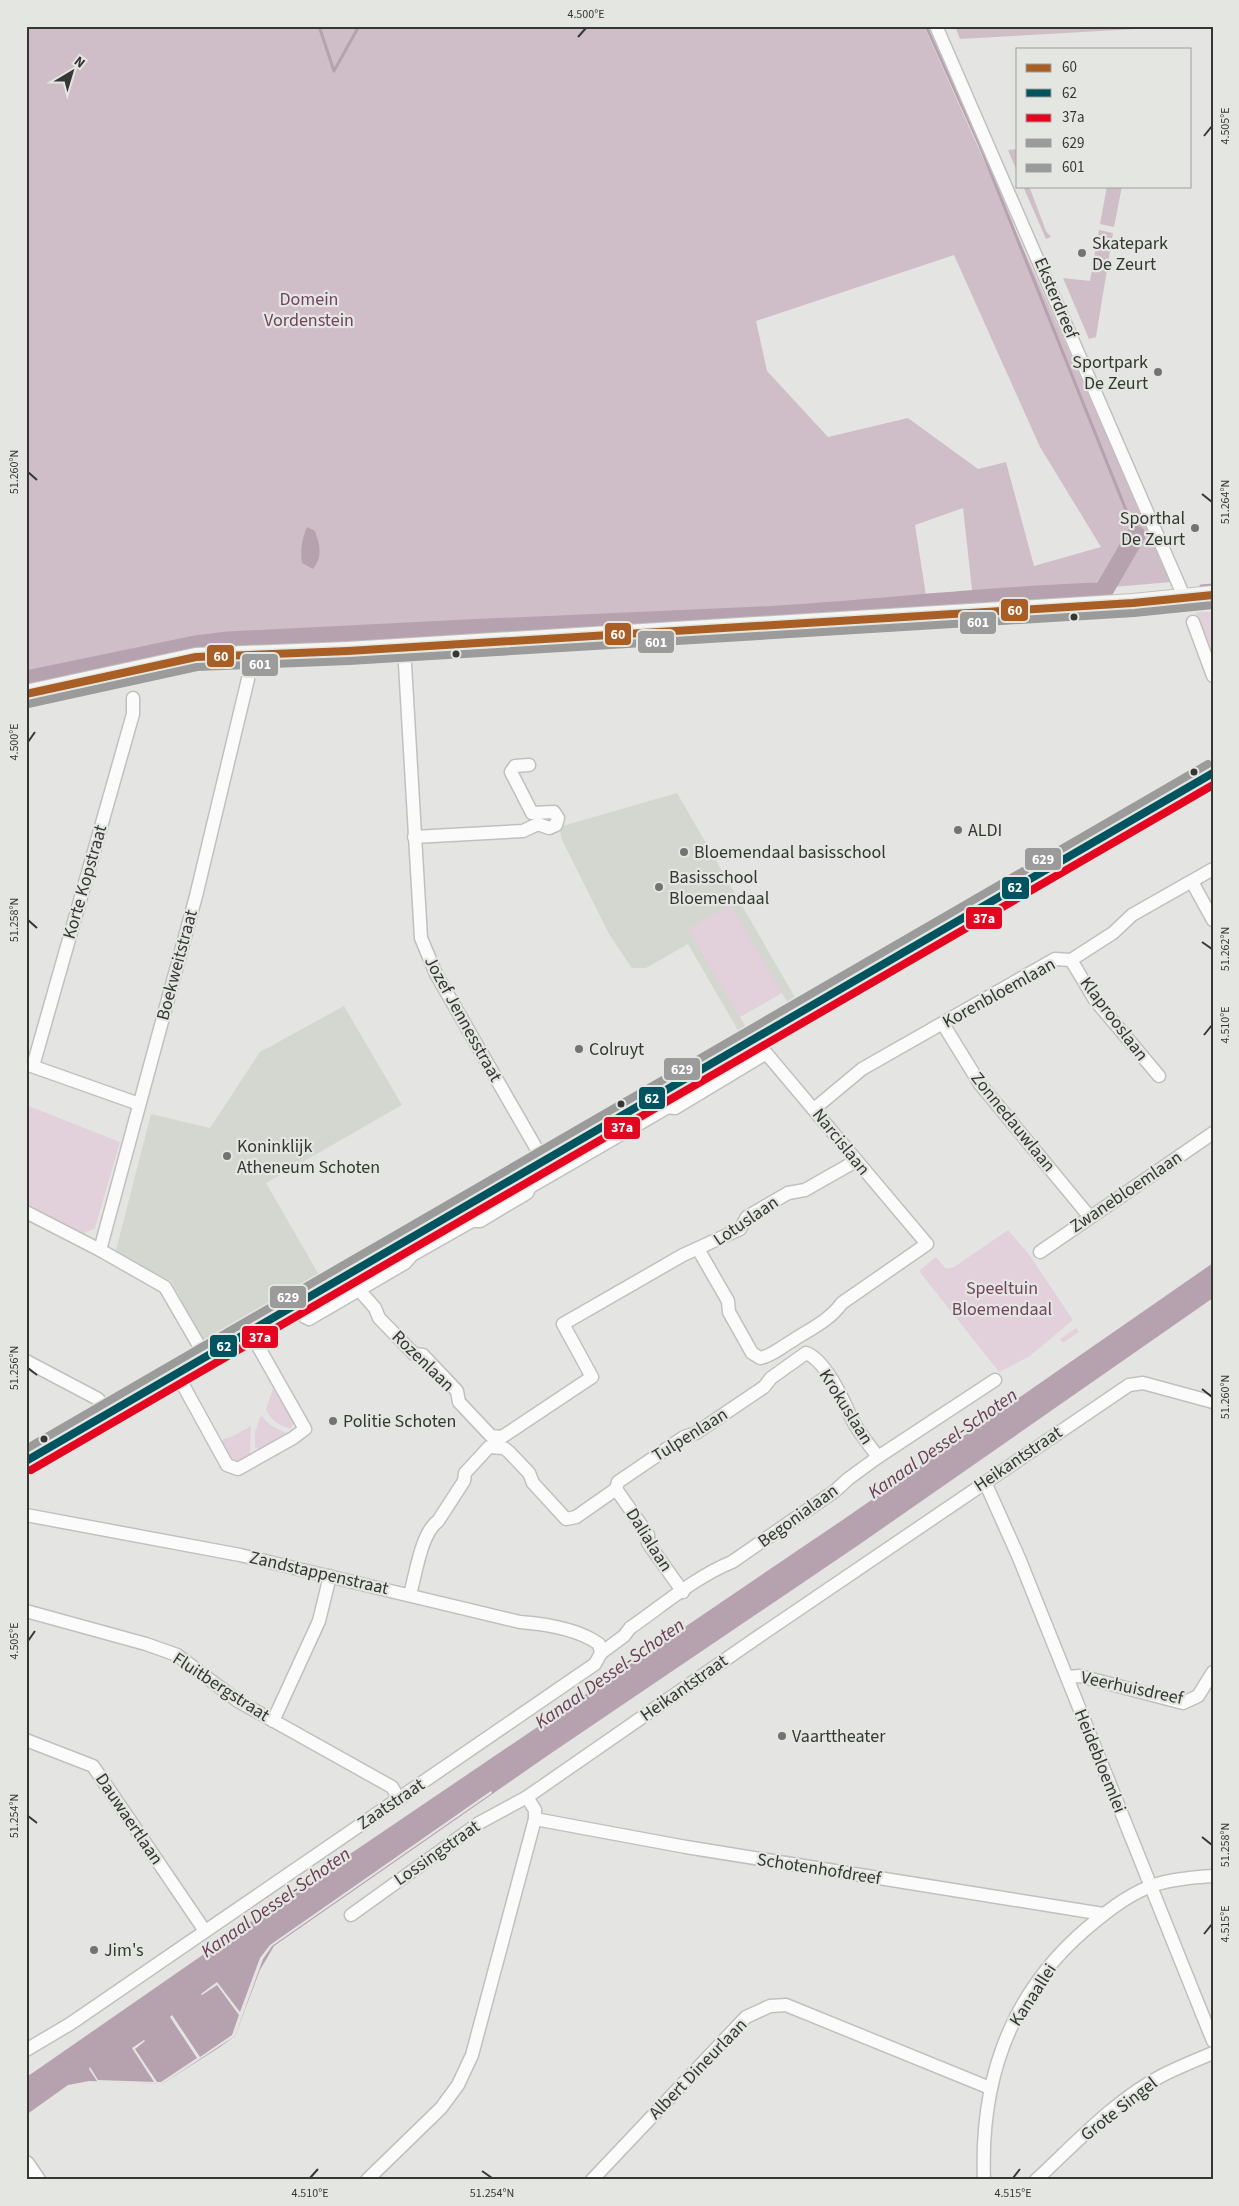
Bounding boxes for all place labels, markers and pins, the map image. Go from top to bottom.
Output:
place label: Skatepark De Zeurt [1092,231,1168,277]
marker: Skatepark De Zeurt [1076,247,1088,259]
place label: Sportpark De Zeurt [1072,350,1148,396]
marker: Sportpark De Zeurt [1152,366,1164,378]
place label: Sporthal De Zeurt [1120,506,1185,552]
marker: Sporthal De Zeurt [1189,522,1201,534]
unlabelled marker [1069,612,1079,622]
unlabelled marker [451,649,461,659]
unlabelled marker [1189,767,1199,777]
place label: ALDI [968,818,1002,843]
marker: ALDI [952,824,964,836]
place label: Bloemendaal basisschool [694,840,886,865]
marker: Bloemendaal basisschool [678,846,690,858]
place label: Basisschool Bloemendaal [669,865,769,911]
marker: Basisschool Bloemendaal [653,881,665,893]
place label: Colruyt [589,1037,644,1062]
marker: Colruyt [573,1043,585,1055]
unlabelled marker [616,1099,626,1109]
place label: Koninklijk Atheneum Schoten [237,1134,380,1180]
marker: Koninklijk Atheneum Schoten [221,1150,233,1162]
place label: Politie Schoten [343,1409,456,1434]
marker: Politie Schoten [327,1415,339,1427]
unlabelled marker [39,1434,49,1444]
place label: Vaarttheater [792,1724,886,1749]
marker: Vaarttheater [776,1730,788,1742]
place label: Jim's [104,1938,144,1963]
marker: Jim's [88,1944,100,1956]

